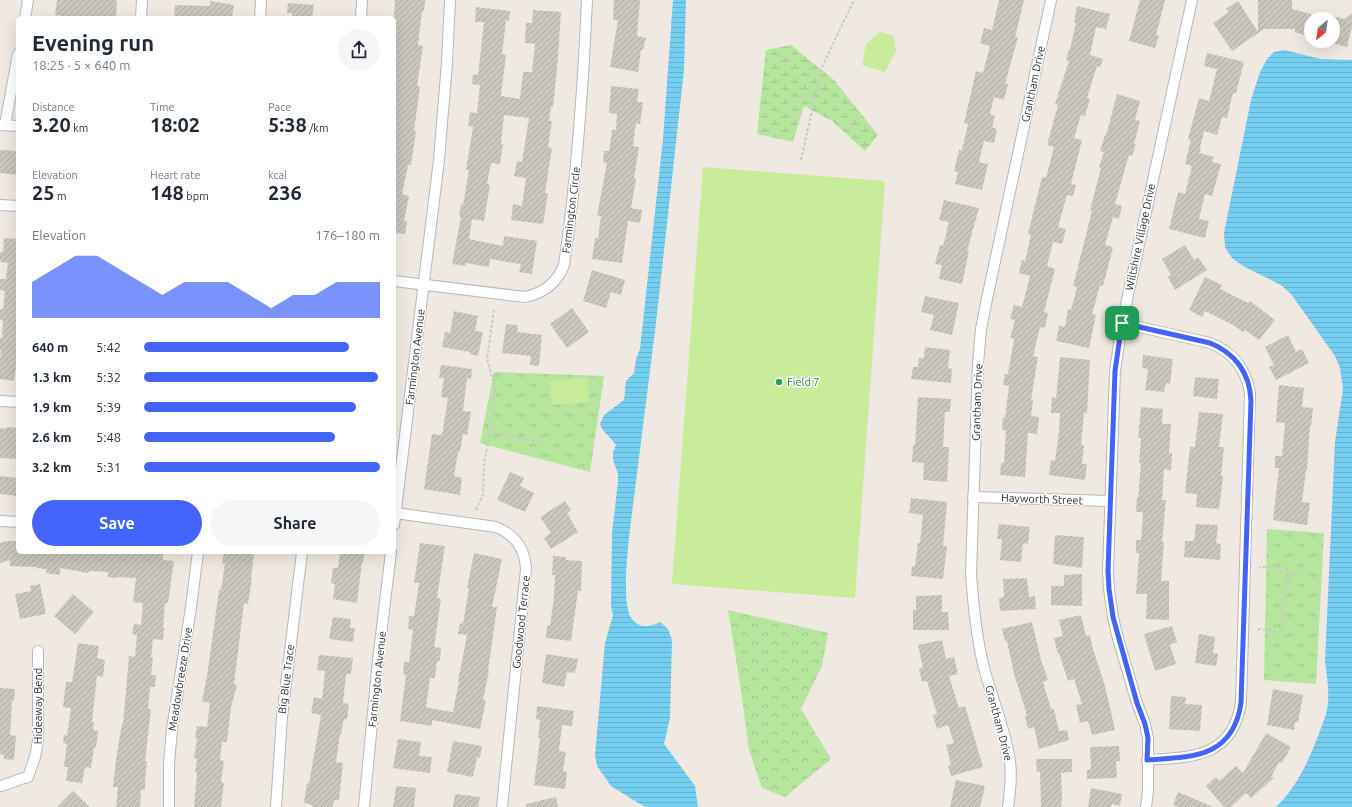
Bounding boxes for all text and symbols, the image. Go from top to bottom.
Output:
north arrow [1304,12,1340,48]
map controls [1304,12,1340,48]
button: share [338,29,380,71]
text: Evening run [32,30,154,55]
street label: Grantham Drive [1019,45,1047,123]
text: 18:25 · 5 × 640 m [32,58,131,72]
text: Distance [32,101,75,113]
text: Time [150,101,175,113]
text: Pace [268,101,291,113]
text: 3.20 [32,113,71,136]
text: 18:02 [150,113,200,136]
text: 5:38 [268,113,307,136]
text: km [71,122,88,134]
text: /km [307,122,328,134]
street label: Farmington Circle [560,166,582,254]
text: Elevation [32,169,78,181]
text: Heart rate [150,169,201,181]
text: kcal [268,169,287,181]
text: 25 [32,181,55,204]
text: 148 [150,181,184,204]
text: 236 [268,181,302,204]
street label: Wiltshire Village Drive [1123,182,1157,292]
text: m [55,190,67,202]
text: bpm [184,190,209,202]
text: Elevation [32,228,86,242]
text: 176–180 m [315,228,380,242]
pin [1105,306,1139,340]
street label: Farmington Avenue [403,308,427,406]
icon: arrive [1111,312,1133,334]
text: 640 m [32,340,68,354]
text: 5:42 [96,340,121,354]
street label: Grantham Drive [970,363,984,441]
text: 1.3 km [32,370,71,384]
text: 5:32 [96,370,121,384]
place label: Field 7 [787,376,820,388]
marker: Field 7 [774,377,784,387]
text: 1.9 km [32,400,71,414]
text: 5:39 [96,400,121,414]
text: 2.6 km [32,430,71,444]
text: 5:48 [96,430,121,444]
text: 3.2 km [32,460,71,474]
text: 5:31 [96,460,121,474]
street label: Hayworth Street [1001,492,1084,506]
button: Save [32,500,202,546]
button: Share [210,500,380,546]
street label: Goodwood Terrace [510,575,532,669]
street label: Meadowbreeze Drive [166,626,194,732]
street label: Farmington Avenue [366,630,388,728]
street label: Big Blue Trace [276,644,296,714]
street label: Hideaway Bend [32,668,44,744]
street label: Grantham Drive [983,684,1015,762]

